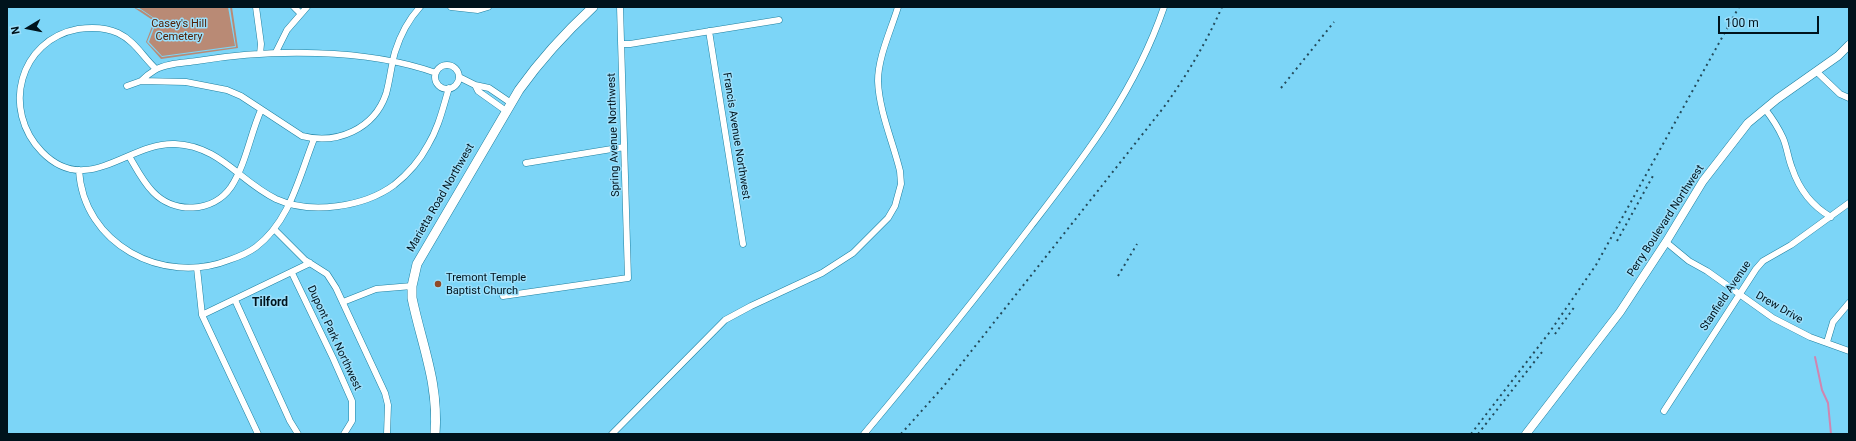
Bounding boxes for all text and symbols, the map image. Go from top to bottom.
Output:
north arrow [8,8,48,48]
scale bar [1720,8,1821,34]
text: 100 m [1725,16,1759,30]
park label: Casey's Hill Cemetery [151,17,207,43]
text: N [9,25,23,35]
street label: Francis Avenue Northwest [719,72,753,200]
street label: Spring Avenue Northwest [605,73,623,197]
street label: Marietta Road Northwest [405,142,477,254]
street label: Perry Boulevard Northwest [1625,163,1707,279]
street label: Stanfield Avenue [1698,258,1754,334]
place label: Tremont Temple Baptist Church [446,271,526,297]
marker: Tremont Temple Baptist Church [433,279,443,289]
street label: Dupont Park Northwest [304,283,364,393]
street label: Drew Drive [1753,289,1805,327]
district label: Tilford [252,296,288,310]

